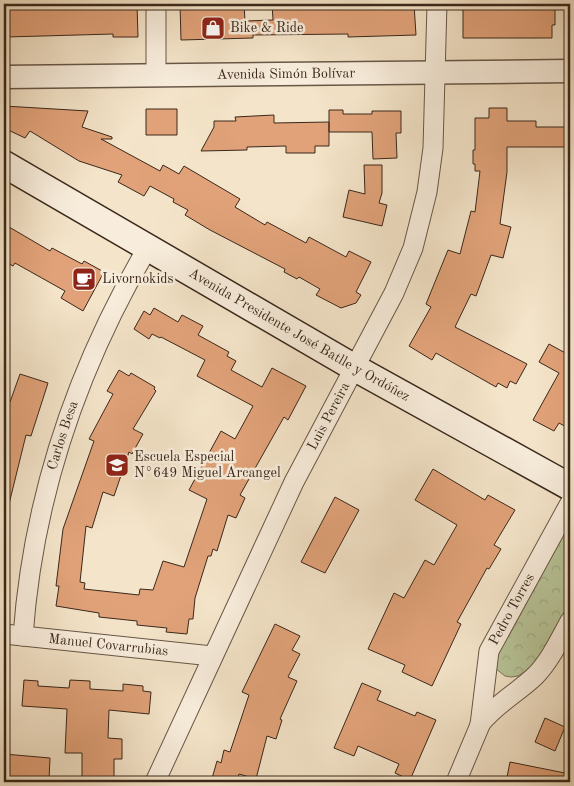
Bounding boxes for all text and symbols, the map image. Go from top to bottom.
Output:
shop icon: Bike & Ride [200,15,226,41]
place label: Bike & Ride [230,21,304,35]
street label: Avenida Simón Bolívar [217,66,355,82]
cafe icon: Livornokids [71,266,97,292]
street label: Avenida Presidente José Batlle y Ordóñez [186,266,412,404]
place label: Livornokids [102,272,174,286]
street label: Luis Pereira [305,380,352,452]
street label: Carlos Besa [45,399,81,472]
place label: Escuela Especial N°649 Miguel Arcangel [134,450,281,480]
school or university icon: Escuela Especial N°649 Miguel Arcangel [104,452,130,478]
street label: Pedro Torres [487,571,537,647]
street label: Manuel Covarrubias [48,632,169,658]

